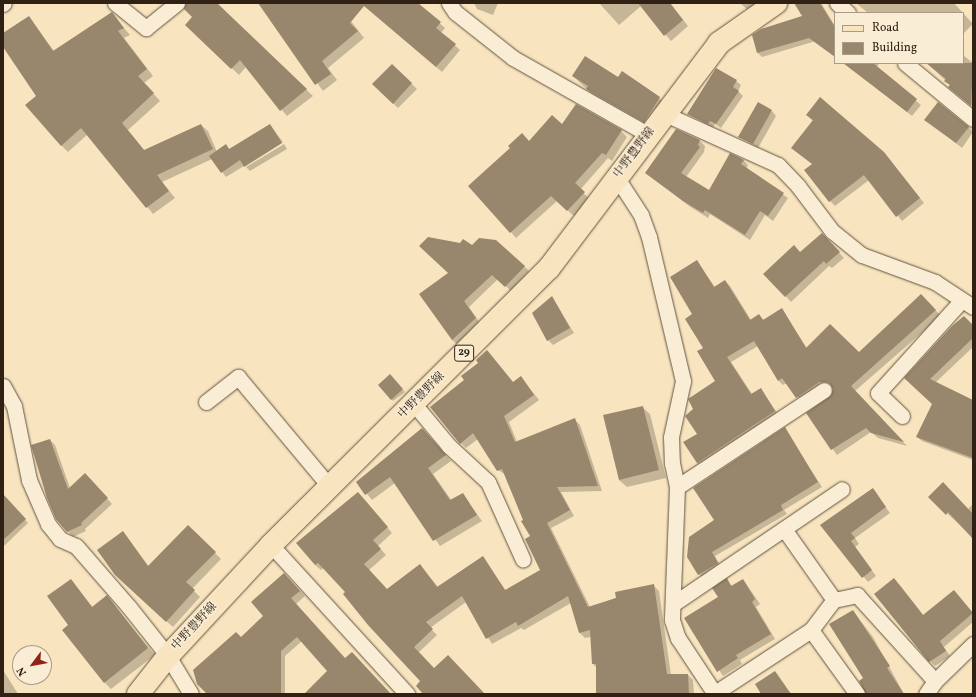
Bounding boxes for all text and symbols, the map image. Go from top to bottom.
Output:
legend [834,12,964,64]
text: Road [872,20,899,36]
text: Building [872,40,917,56]
street label: 中野豊野線 [611,125,659,181]
road number: 29 [454,344,474,362]
street label: 中野豊野線 [396,370,448,422]
street label: 中野豊野線 [169,600,221,654]
north arrow [12,645,52,685]
text: N [14,664,31,678]

